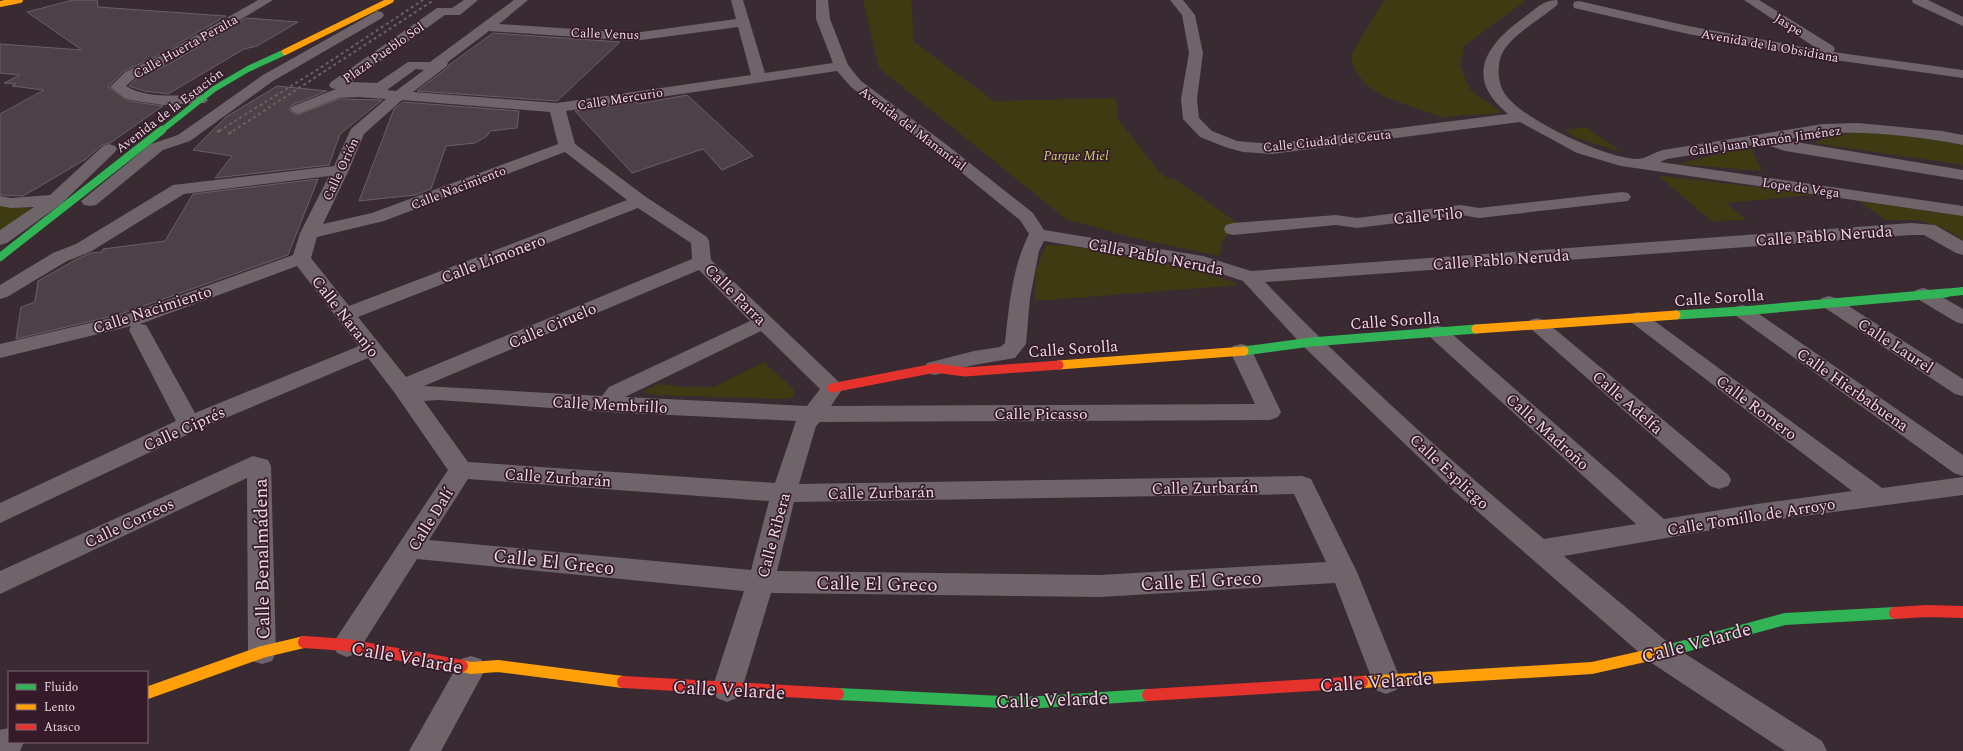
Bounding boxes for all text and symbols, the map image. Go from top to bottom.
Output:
street label: Jaspe [1770,8,1807,41]
street label: Calle Huerta Peralta [129,9,242,84]
street label: Plaza Pueblo Sol [339,17,429,88]
street label: Calle Venus [570,23,640,45]
street label: Avenida de la Obsidiana [1699,24,1841,68]
street label: Avenida de la Estación [112,63,228,158]
street label: Calle Mercurio [576,82,664,116]
street label: Avenida del Manantial [855,82,970,176]
street label: Calle Juan Ramón Jiménez [1688,120,1842,162]
street label: Calle Ciudad de Ceuta [1262,124,1393,158]
street label: Calle Orión [318,134,364,204]
park label: Parque Miel [1043,146,1109,166]
street label: Calle Nacimiento [408,161,509,215]
street label: Lope de Vega [1761,173,1841,203]
street label: Calle Tilo [1392,201,1464,231]
street label: Calle Pablo Neruda [1755,219,1893,253]
street label: Calle Limonero [438,228,549,290]
street label: Calle Pablo Neruda [1086,232,1226,282]
street label: Calle Pablo Neruda [1432,243,1570,277]
street label: Calle Parra [699,258,772,331]
street label: Calle Naranjo [306,271,385,363]
street label: Calle Nacimiento [90,279,215,340]
street label: Calle Sorolla [1673,283,1765,313]
street label: Calle Ciruelo [505,297,600,355]
street label: Calle Sorolla [1349,306,1441,336]
street label: Calle Laurel [1853,312,1938,379]
street label: Calle Sorolla [1027,334,1119,364]
street label: Calle Hierbabuena [1791,342,1914,438]
street label: Calle Adelfa [1587,365,1668,440]
street label: Calle Romero [1711,369,1802,446]
street label: Calle Madroño [1500,388,1595,476]
street label: Calle Membrillo [552,390,668,420]
street label: Calle Ciprés [140,400,229,458]
street label: Calle Picasso [994,402,1088,426]
street label: Calle Espliego [1404,428,1495,515]
street label: Calle Zurbarán [504,462,612,494]
street label: Calle Zurbarán [1151,475,1259,501]
street label: Calle Benalmádena [247,477,278,640]
street label: Calle Zurbarán [827,480,935,506]
street label: Calle Dalí [402,482,460,556]
street label: Calle Ribera [751,490,797,580]
street label: Calle Correos [80,492,178,554]
street label: Calle Tomillo de Arroyo [1665,492,1837,542]
street label: Calle El Greco [492,542,616,583]
street label: Calle El Greco [1140,564,1263,599]
street label: Calle El Greco [816,569,938,600]
street label: Calle Velarde [1638,615,1755,672]
street label: Calle Velarde [349,634,465,683]
street label: Calle Velarde [1319,664,1433,701]
legend [8,671,148,743]
street label: Calle Velarde [672,673,786,708]
text: Fluido [44,678,78,697]
street label: Calle Velarde [995,684,1109,717]
text: Lento [44,698,75,717]
text: Atasco [44,718,80,737]

